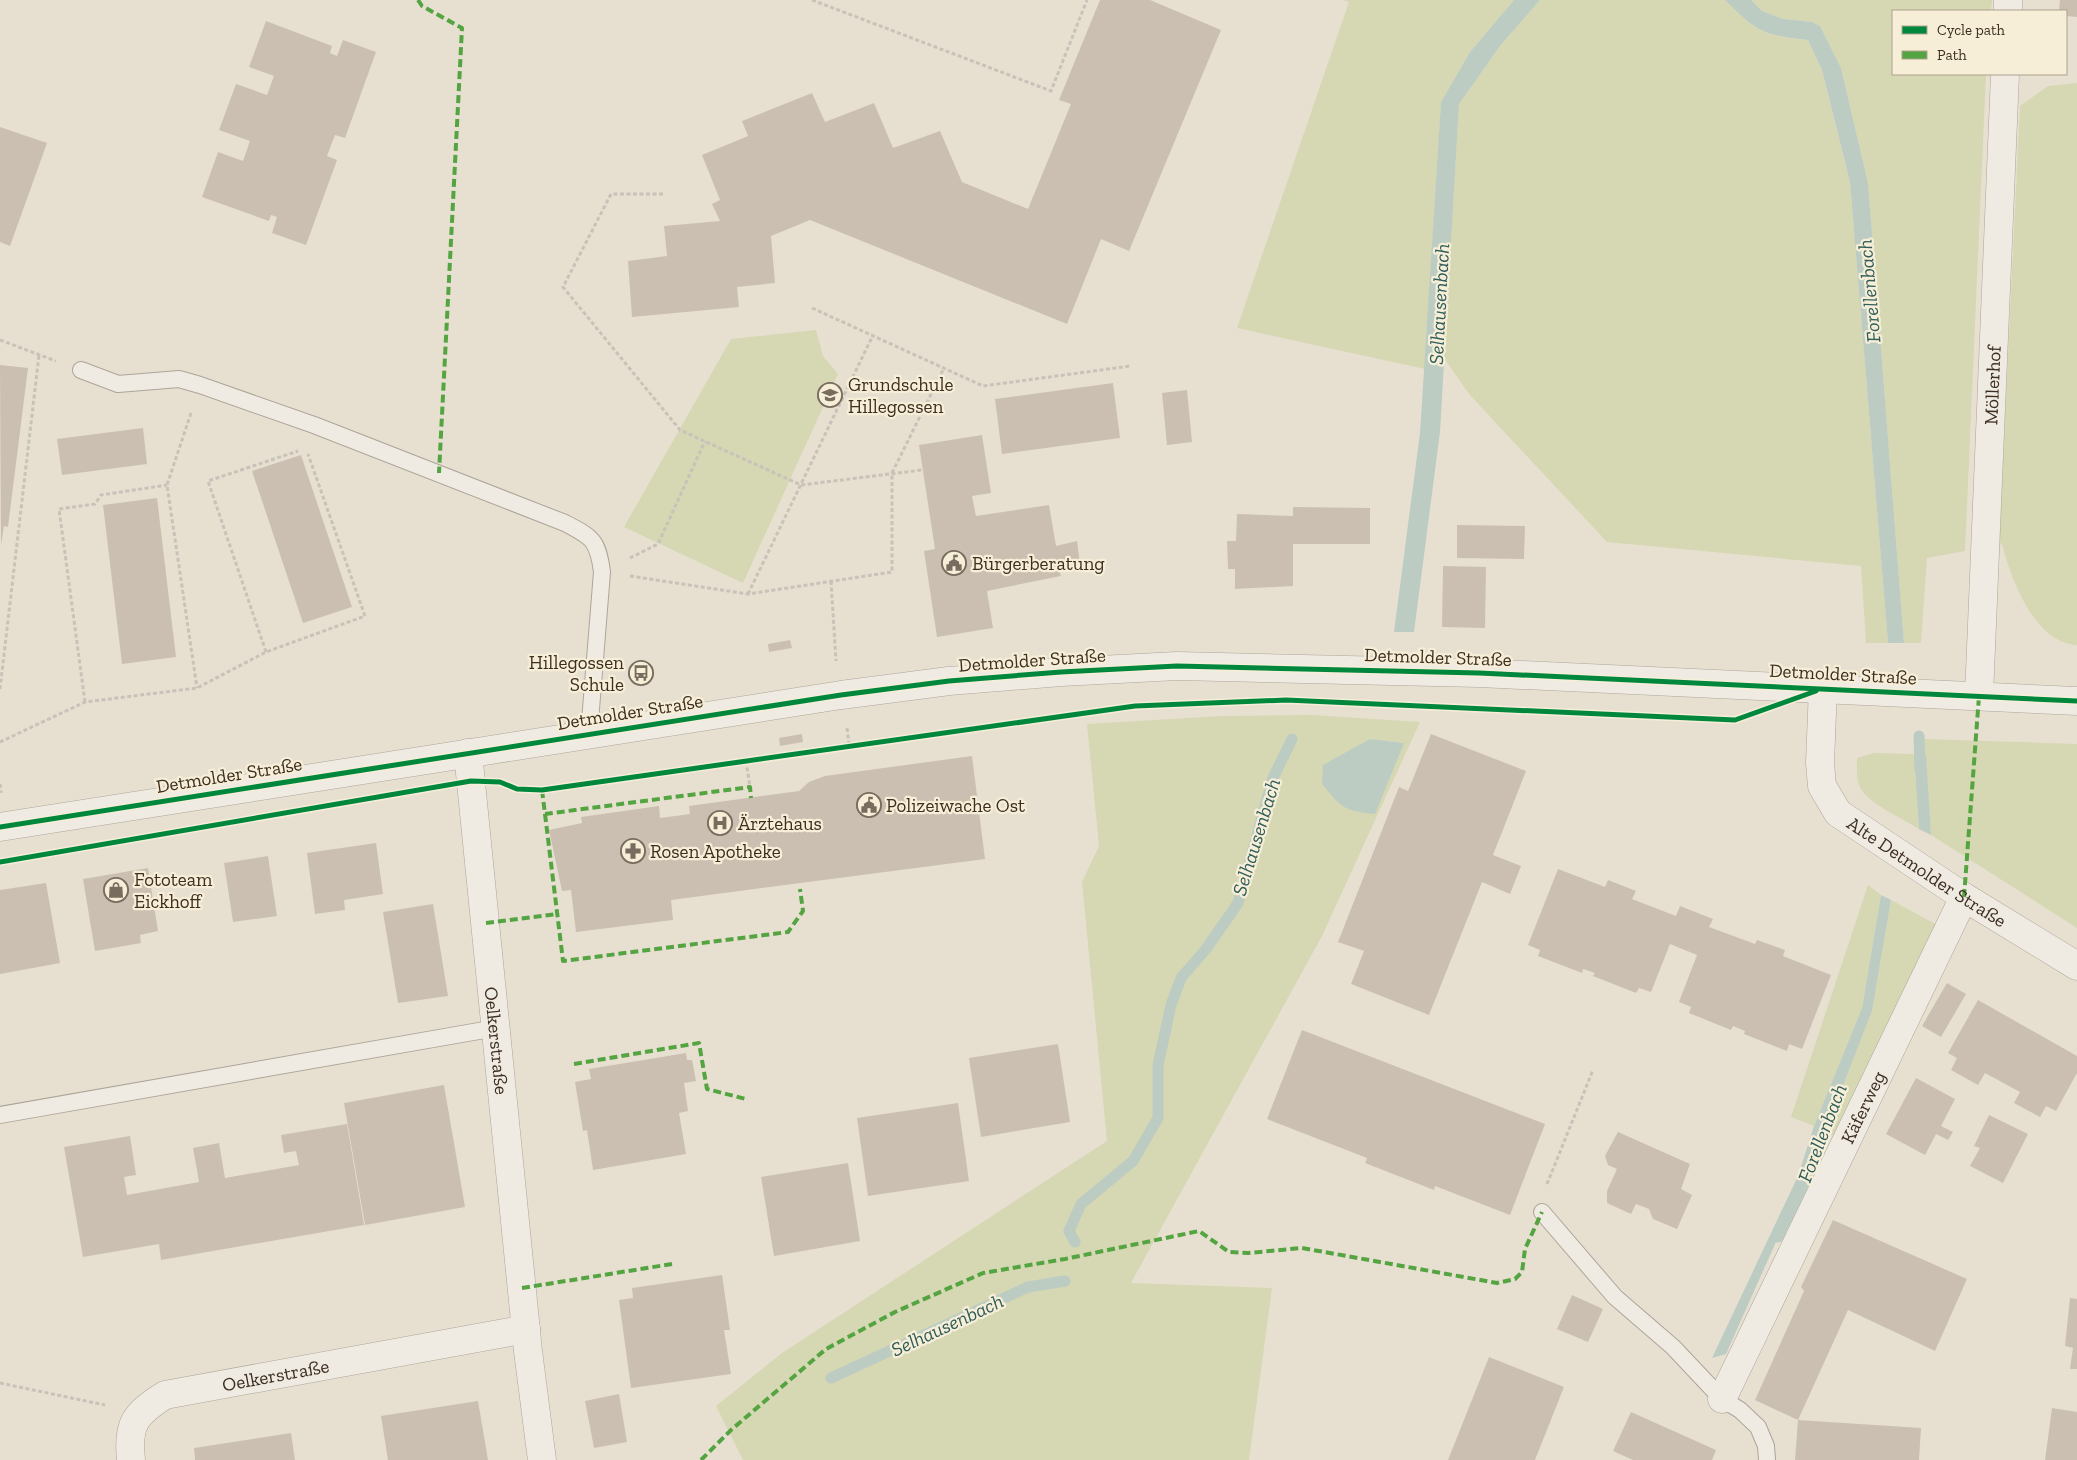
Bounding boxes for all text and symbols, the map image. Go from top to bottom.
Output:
legend [1892,10,2067,75]
text: Cycle path [1937,21,2006,39]
text: Path [1937,46,1967,64]
water label: Forellenbach [1853,238,1885,344]
water label: Selhausenbach [1424,243,1454,365]
street label: Möllerhof [1979,343,2005,425]
place label: Grundschule Hillegossen [848,373,954,418]
school or university icon: Grundschule Hillegossen [817,382,843,408]
public building icon: Bürgerberatung [941,550,967,576]
place label: Bürgerberatung [972,552,1105,575]
street label: Detmolder Straße [958,643,1106,677]
street label: Detmolder Straße [1364,643,1512,671]
place label: Hillegossen Schule [529,651,624,696]
street label: Detmolder Straße [1769,659,1917,689]
bus stop icon: Hillegossen Schule [628,660,654,686]
street label: Detmolder Straße [555,689,705,735]
street label: Detmolder Straße [154,752,304,798]
water label: Selhausenbach [1227,776,1285,898]
public building icon: Polizeiwache Ost [856,792,882,818]
place label: Polizeiwache Ost [886,794,1025,817]
hospital icon: Ärztehaus [707,810,733,836]
street label: Alte Detmolder Straße [1843,811,2011,932]
place label: Ärztehaus [738,812,822,835]
pharmacy icon: Rosen Apotheke [620,838,646,864]
place label: Rosen Apotheke [650,840,781,863]
place label: Fototeam Eickhoff [134,868,213,913]
shop icon: Fototeam Eickhoff [103,877,129,903]
street label: Oelkerstraße [480,986,514,1096]
street label: Käferweg [1835,1067,1890,1147]
water label: Forellenbach [1792,1080,1852,1186]
water label: Selhausenbach [887,1288,1007,1362]
street label: Oelkerstraße [220,1354,331,1396]

